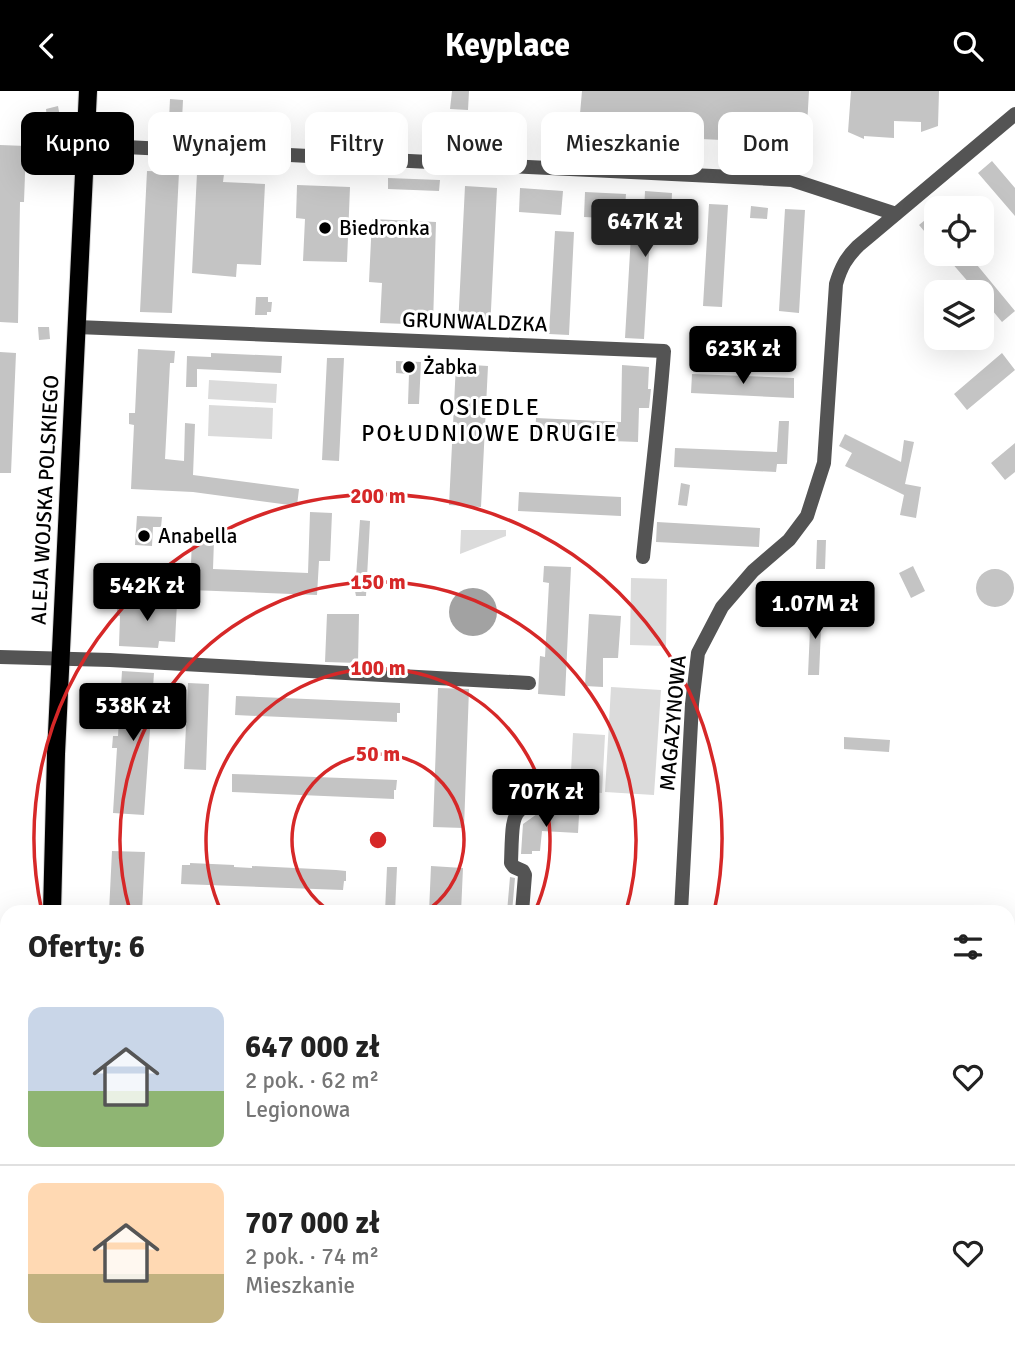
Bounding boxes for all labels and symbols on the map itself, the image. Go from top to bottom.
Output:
pin: 647K zł [580,199,710,259]
place label: Biedronka [339,215,430,241]
marker: Biedronka [317,220,333,236]
street label: GRUNWALDZKA [402,306,548,338]
pin: 623K zł [678,327,808,386]
place label: Żabka [423,354,477,380]
marker: Żabka [401,359,417,375]
street label: ALEJA WOJSKA POLSKIEGO [25,375,65,625]
district label: OSIEDLE POŁUDNIOWE DRUGIE [361,393,619,448]
text: 200 m [350,483,406,509]
place label: Anabella [158,523,237,549]
marker: Anabella [136,528,152,544]
pin: 542K zł [82,563,212,623]
text: 150 m [350,569,406,595]
pin: 1.07M zł [743,581,887,641]
street label: MAGAZYNOWA [654,654,692,792]
text: 100 m [350,655,406,681]
pin: 538K zł [68,683,198,743]
text: 50 m [356,741,400,767]
pin: 707K zł [481,769,611,829]
centre of rings [366,828,390,852]

